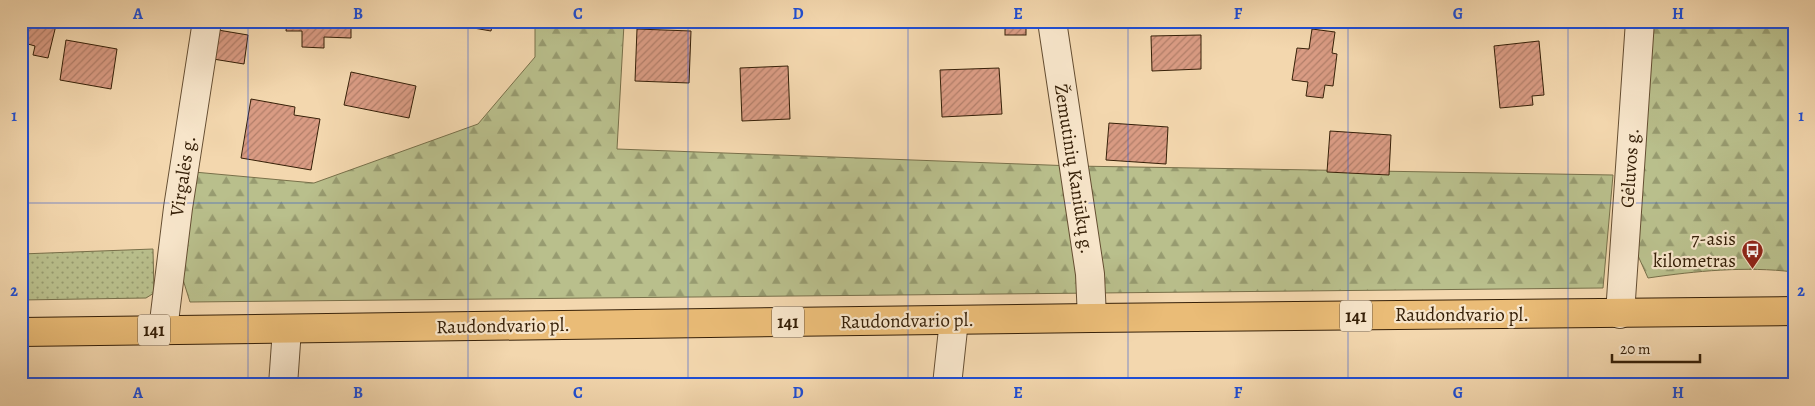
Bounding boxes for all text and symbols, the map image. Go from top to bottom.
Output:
text: A [132,3,144,25]
text: B [353,3,363,25]
text: C [573,3,583,25]
text: D [792,3,804,25]
text: E [1013,3,1023,25]
text: F [1234,3,1243,25]
text: G [1453,3,1463,25]
text: H [1672,3,1684,25]
street label: Žemutinių Kaniūkų g. [1048,82,1100,256]
text: 1 [11,105,17,127]
text: 1 [1798,105,1804,127]
street label: Gėluvos g. [1614,127,1646,209]
street label: Virgalės g. [164,134,202,219]
place label: 7-asis kilometras [1653,226,1736,274]
bus stop icon: 7-asis kilometras [1740,238,1764,269]
text: 2 [10,280,18,302]
text: 2 [1797,280,1805,302]
road number: 141 [1340,300,1372,332]
street label: Raudondvario pl. [1395,302,1529,328]
road number: 141 [772,306,804,338]
street label: Raudondvario pl. [840,307,974,335]
street label: Raudondvario pl. [436,312,570,340]
road number: 141 [138,314,170,346]
scale bar [1612,331,1700,363]
text: 20 m [1620,339,1651,359]
text: A [132,382,144,404]
text: B [353,382,363,404]
text: C [573,382,583,404]
text: D [792,382,804,404]
text: E [1013,382,1023,404]
text: F [1234,382,1243,404]
text: G [1453,382,1463,404]
text: H [1672,382,1684,404]

